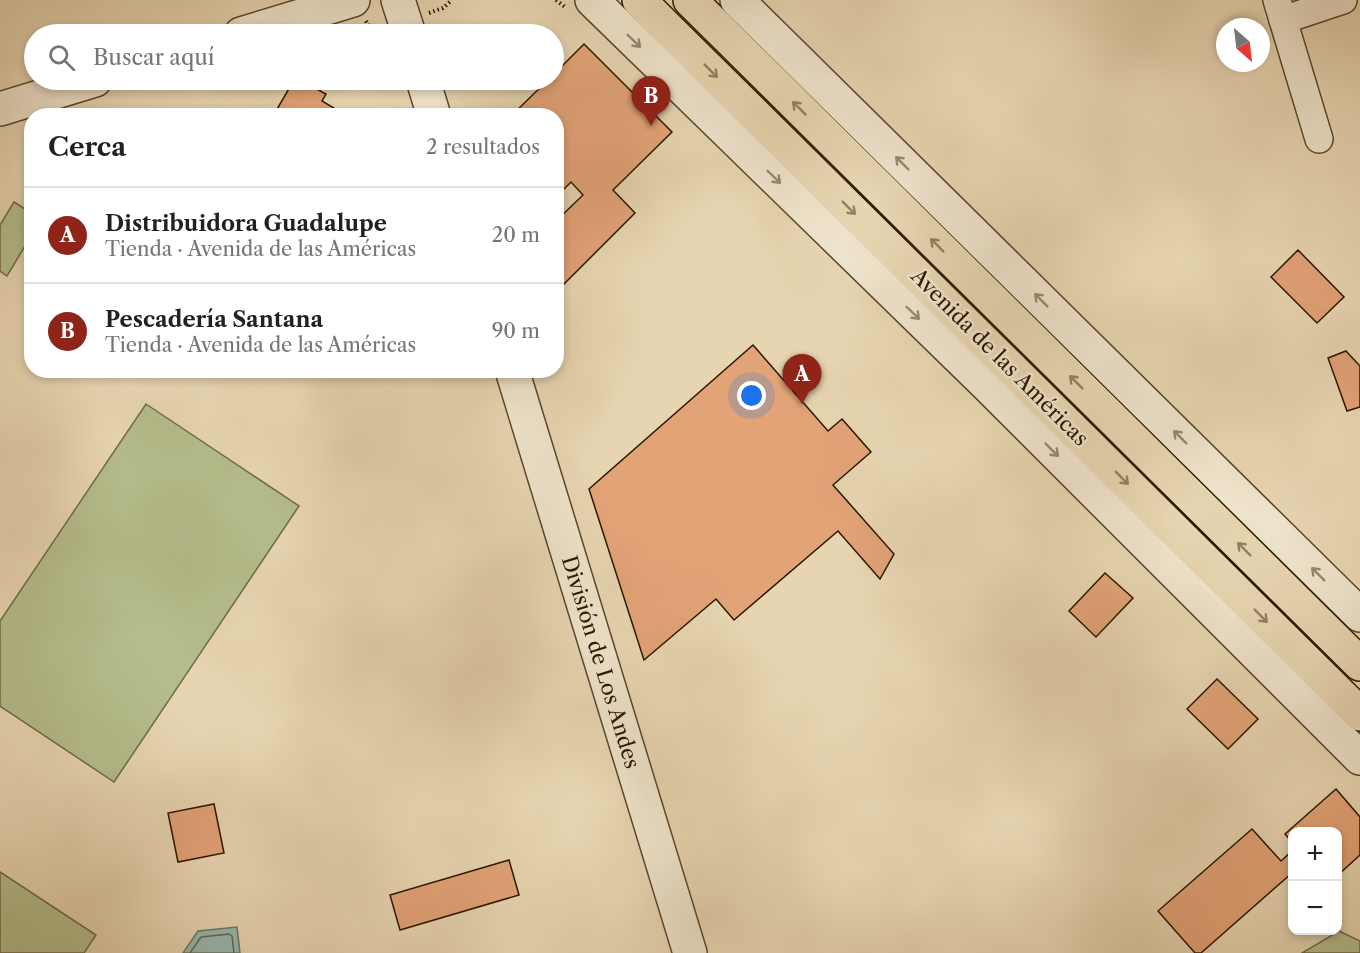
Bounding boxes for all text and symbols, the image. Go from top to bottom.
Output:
north arrow [1216,18,1270,72]
search box [24,24,564,90]
one-way arrow [626,33,641,48]
icon: search [45,41,78,74]
text: Buscar aquí [93,44,215,71]
one-way arrow [703,63,718,78]
pin: B [632,76,670,126]
one-way arrow [791,100,806,115]
text: Cerca [48,131,126,163]
text: 2 resultados [426,135,540,159]
one-way arrow [895,156,910,170]
one-way arrow [766,169,781,184]
one-way arrow [842,201,857,215]
text: Distribuidora Guadalupe [105,210,387,237]
text: A [60,223,75,247]
text: 20 m [492,223,540,247]
text: Tienda · Avenida de las Américas [105,237,416,261]
one-way arrow [930,238,945,252]
street label: Avenida de las Américas [906,263,1094,451]
one-way arrow [1033,293,1048,307]
one-way arrow [906,305,921,320]
text: Pescadería Santana [105,306,323,333]
text: B [60,319,75,343]
text: 90 m [492,319,540,343]
text: Tienda · Avenida de las Américas [105,333,416,357]
pin: A [782,354,822,404]
one-way arrow [1068,375,1083,390]
your location [737,381,766,410]
one-way arrow [1172,430,1187,444]
one-way arrow [1044,442,1059,457]
one-way arrow [1115,471,1130,486]
one-way arrow [1236,542,1251,556]
street label: División de Los Andes [557,553,645,771]
one-way arrow [1311,567,1326,581]
one-way arrow [1253,608,1268,623]
map controls [1288,827,1342,935]
button: + [1288,827,1342,881]
button: − [1288,881,1342,935]

